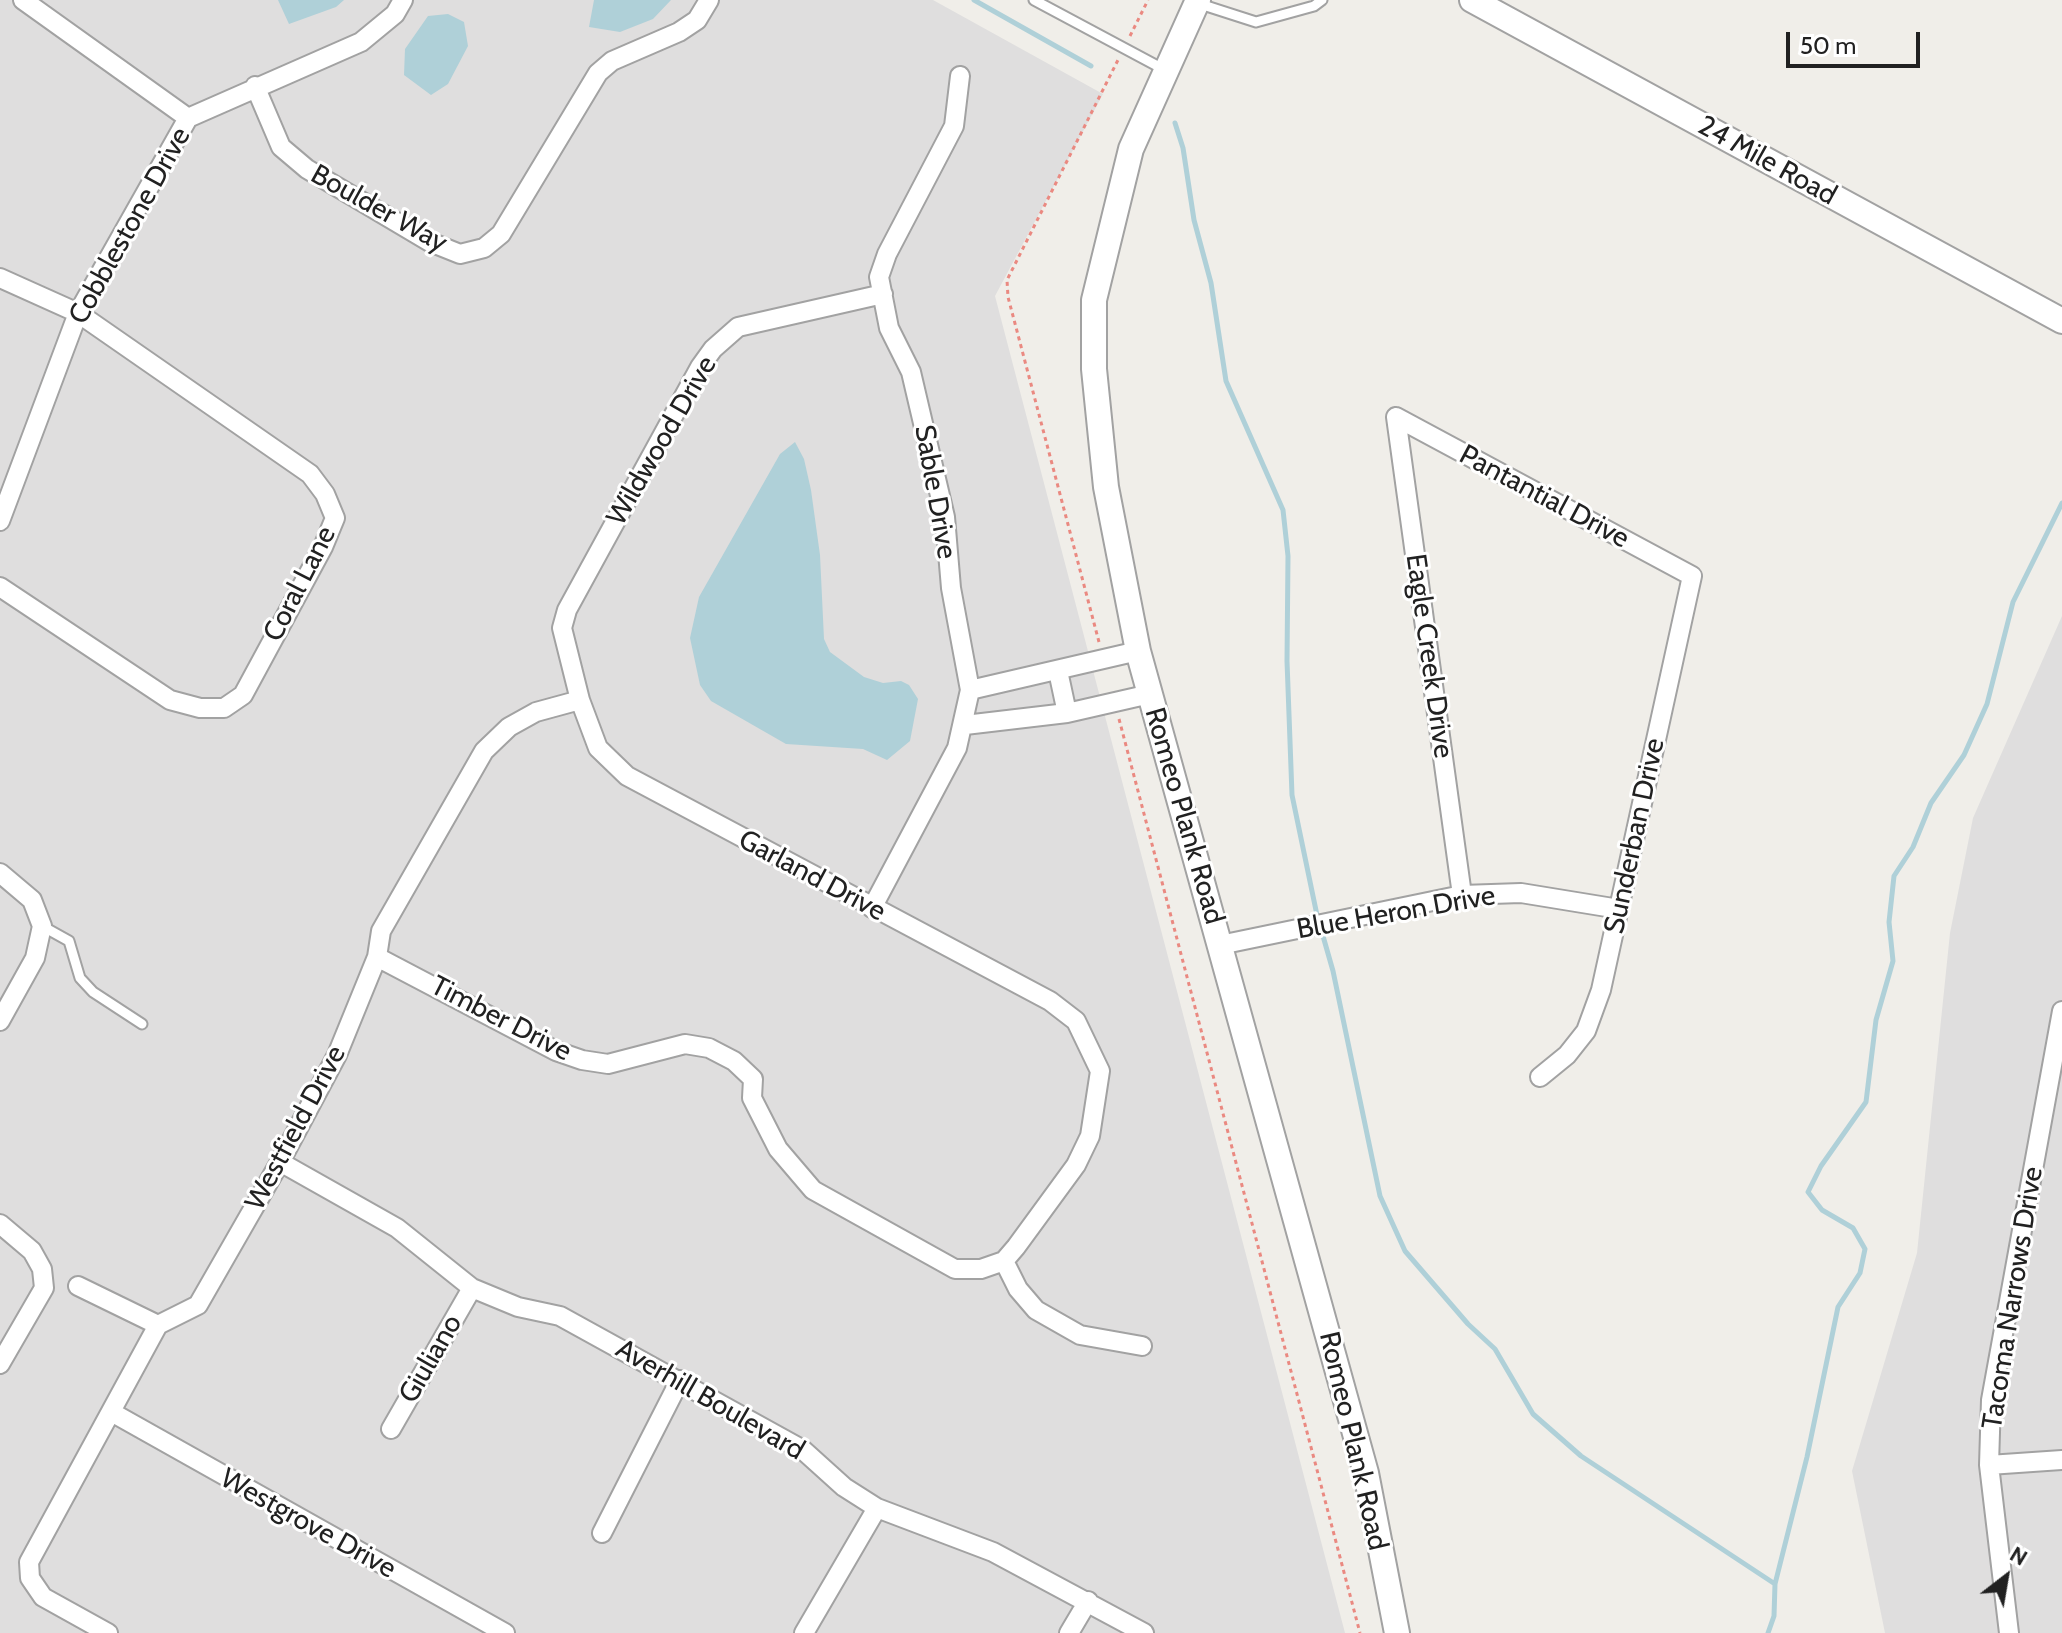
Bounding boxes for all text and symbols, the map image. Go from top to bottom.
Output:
scale bar [1790,16,1924,66]
text: 50 m [1800,31,1856,60]
street label: 24 Mile Road [1692,109,1842,213]
street label: Cobblestone Drive [62,122,198,330]
street label: Boulder Way [305,158,453,260]
street label: Wildwood Drive [600,350,724,532]
street label: Sable Drive [907,422,963,562]
street label: Pantantial Drive [1453,438,1635,556]
street label: Coral Lane [257,521,343,647]
street label: Eagle Creek Drive [1398,552,1460,760]
street label: Romeo Plank Road [1137,704,1231,928]
street label: Sunderban Drive [1598,735,1672,937]
street label: Garland Drive [733,823,891,929]
street label: Blue Heron Drive [1294,879,1498,947]
street label: Timber Drive [425,969,577,1069]
street label: Westfield Drive [239,1040,353,1216]
street label: Tacoma Narrows Drive [1976,1164,2050,1432]
street label: Giuliano [392,1309,470,1409]
street label: Romeo Plank Road [1311,1328,1395,1554]
street label: Averhill Boulevard [610,1332,810,1468]
street label: Westgrove Drive [214,1462,402,1586]
north arrow [1966,1537,2046,1617]
text: N [2005,1540,2032,1572]

